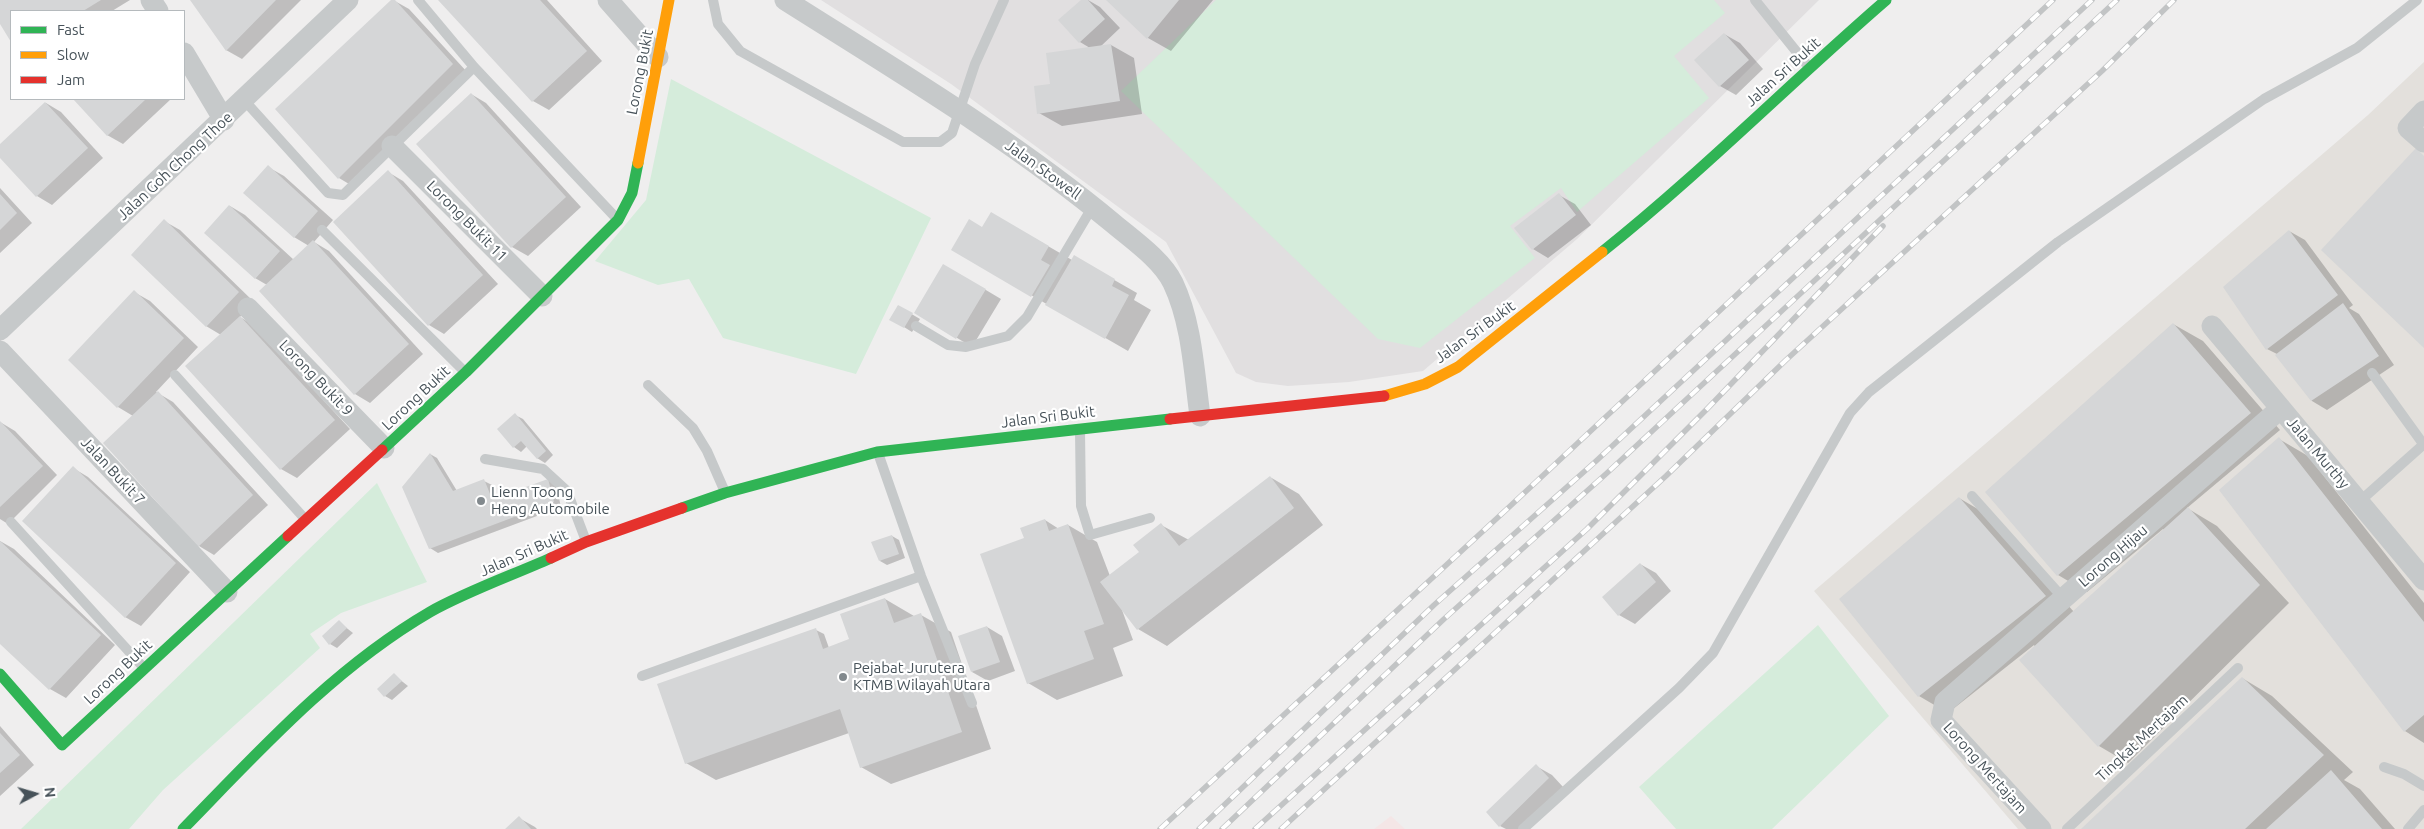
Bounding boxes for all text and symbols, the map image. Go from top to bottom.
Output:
legend [10,10,185,100]
text: Fast [57,21,84,38]
street label: Lorong Bukit [623,28,657,116]
street label: Jalan Sri Bukit [1742,34,1824,110]
text: Slow [57,46,89,63]
text: Jam [57,71,85,88]
street label: Jalan Goh Chong Thoe [114,108,236,224]
street label: Jalan Stowell [1002,137,1084,203]
street label: Lorong Bukit 11 [423,177,511,265]
street label: Jalan Sri Bukit [1431,297,1519,367]
street label: Lorong Bukit 9 [275,336,357,420]
street label: Lorong Bukit [378,362,454,434]
street label: Jalan Sri Bukit [1000,402,1096,432]
street label: Jalan Murthy [2283,414,2353,492]
street label: Jalan Bukit 7 [77,433,149,509]
place label: Lienn Toong Heng Automobile [491,483,610,518]
marker: Lienn Toong Heng Automobile [475,495,487,507]
street label: Lorong Hijau [2075,521,2151,591]
street label: Jalan Sri Bukit [477,526,571,580]
street label: Lorong Bukit [80,636,156,708]
place label: Pejabat Jurutera KTMB Wilayah Utara [853,659,990,694]
marker: Pejabat Jurutera KTMB Wilayah Utara [837,671,849,683]
street label: Tingkat Mertajam [2092,691,2192,785]
street label: Lorong Mertajam [1939,719,2031,817]
north arrow [10,769,60,819]
text: N [41,786,58,798]

